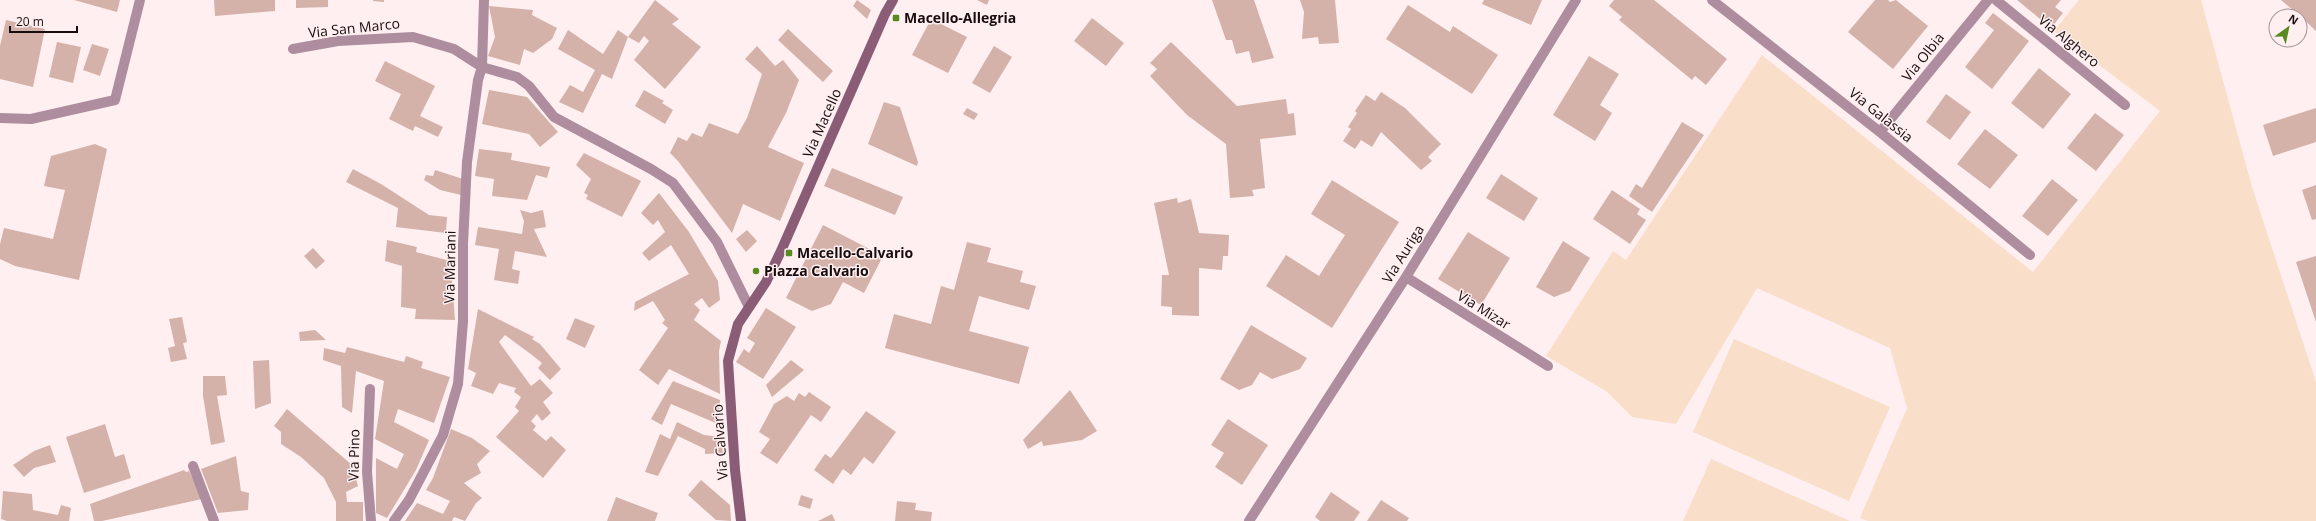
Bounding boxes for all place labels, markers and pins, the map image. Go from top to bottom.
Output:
place label: Macello-Allegria [904,8,1016,27]
marker: Macello-Allegria [891,13,901,23]
place label: Macello-Calvario [797,243,914,262]
marker: Macello-Calvario [784,248,794,258]
place label: Piazza Calvario [764,261,869,280]
marker: Piazza Calvario [751,266,761,276]

